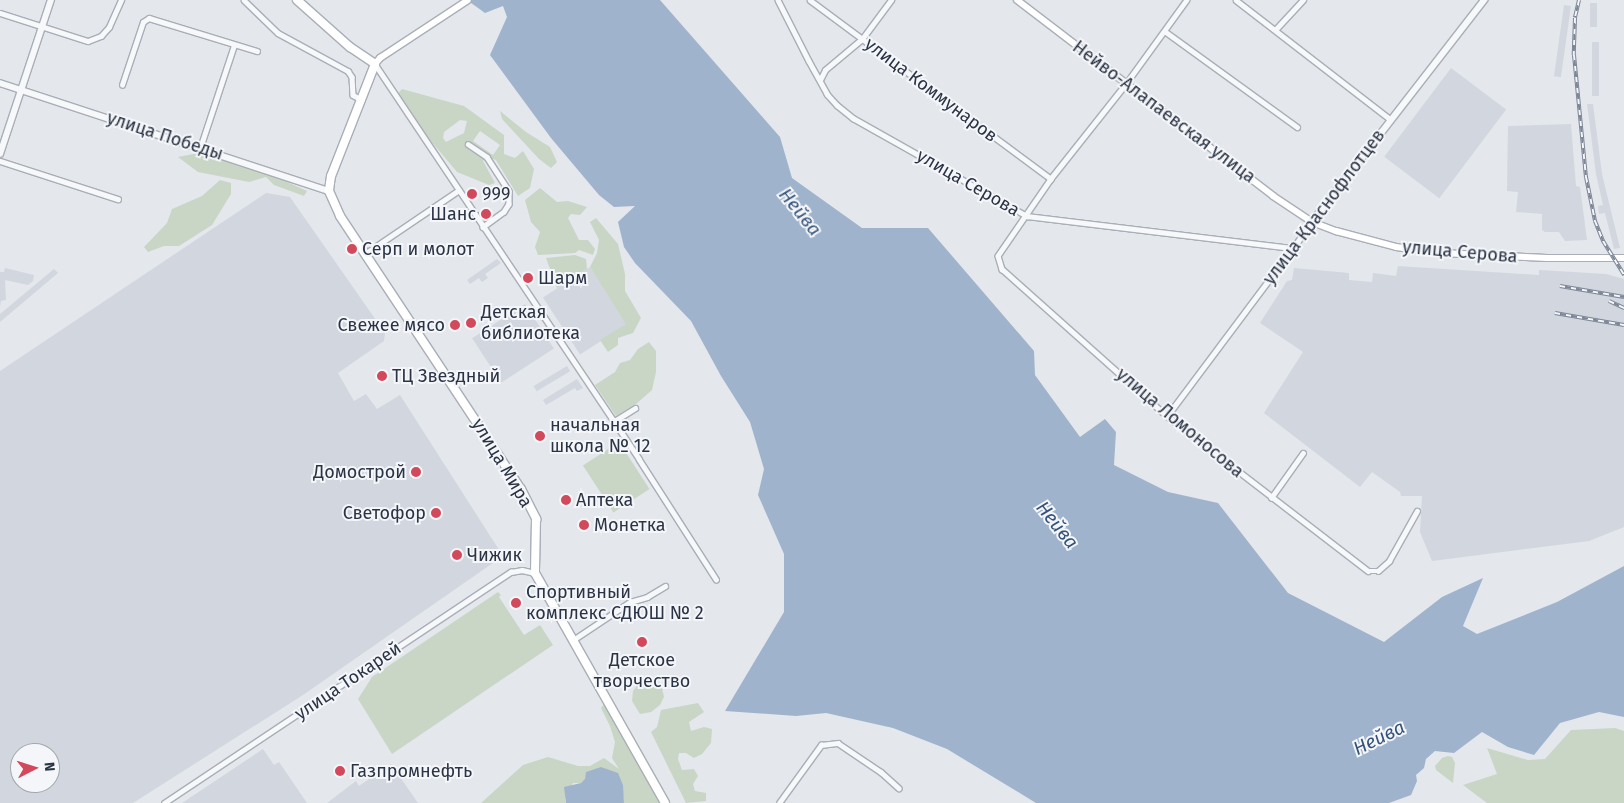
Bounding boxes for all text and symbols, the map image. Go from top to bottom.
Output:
street label: улица Коммунаров [860,33,1002,147]
street label: Нейво-Алапаевская улица [1068,36,1260,188]
street label: улица Победы [104,107,226,165]
street label: улица Краснофлотцев [1259,125,1389,289]
street label: улица Серова [913,145,1023,221]
place label: 999 [482,183,510,205]
water label: Нейва [774,184,826,240]
marker: 999 [466,188,478,200]
place label: Шанс [430,203,476,225]
marker: Шанс [480,208,492,220]
street label: улица Серова [1402,236,1518,268]
place label: Серп и молот [362,238,474,260]
marker: Серп и молот [346,243,358,255]
place label: Шарм [538,267,587,289]
marker: Шарм [522,272,534,284]
place label: Детская библиотека [481,302,580,344]
place label: Свежее мясо [338,314,445,336]
marker: Детская библиотека [465,317,477,329]
marker: Свежее мясо [449,319,461,331]
street label: улица Ломоносова [1112,363,1248,483]
place label: ТЦ Звездный [392,365,500,387]
marker: ТЦ Звездный [376,370,388,382]
street label: улица Мира [467,415,537,511]
place label: начальная школа № 12 [550,415,650,458]
marker: начальная школа № 12 [534,430,546,442]
place label: Домострой [313,461,406,483]
marker: Домострой [410,466,422,478]
place label: Аптека [576,489,633,511]
marker: Аптека [560,494,572,506]
water label: Нейва [1031,497,1083,553]
place label: Светофор [343,502,426,524]
marker: Светофор [430,507,442,519]
place label: Монетка [594,514,666,536]
marker: Монетка [578,519,590,531]
place label: Чижик [467,544,522,566]
marker: Чижик [451,549,463,561]
place label: Спортивный комплекс СДЮШ № 2 [526,582,704,624]
marker: Спортивный комплекс СДЮШ № 2 [510,597,522,609]
marker: Детское творчество [636,636,648,648]
street label: улица Токарей [291,637,405,725]
place label: Детское творчество [594,650,690,692]
water label: Нейва [1350,716,1408,760]
north arrow [10,743,60,793]
place label: Газпромнефть [350,760,472,782]
text: N [41,761,58,772]
marker: Газпромнефть [334,765,346,777]

